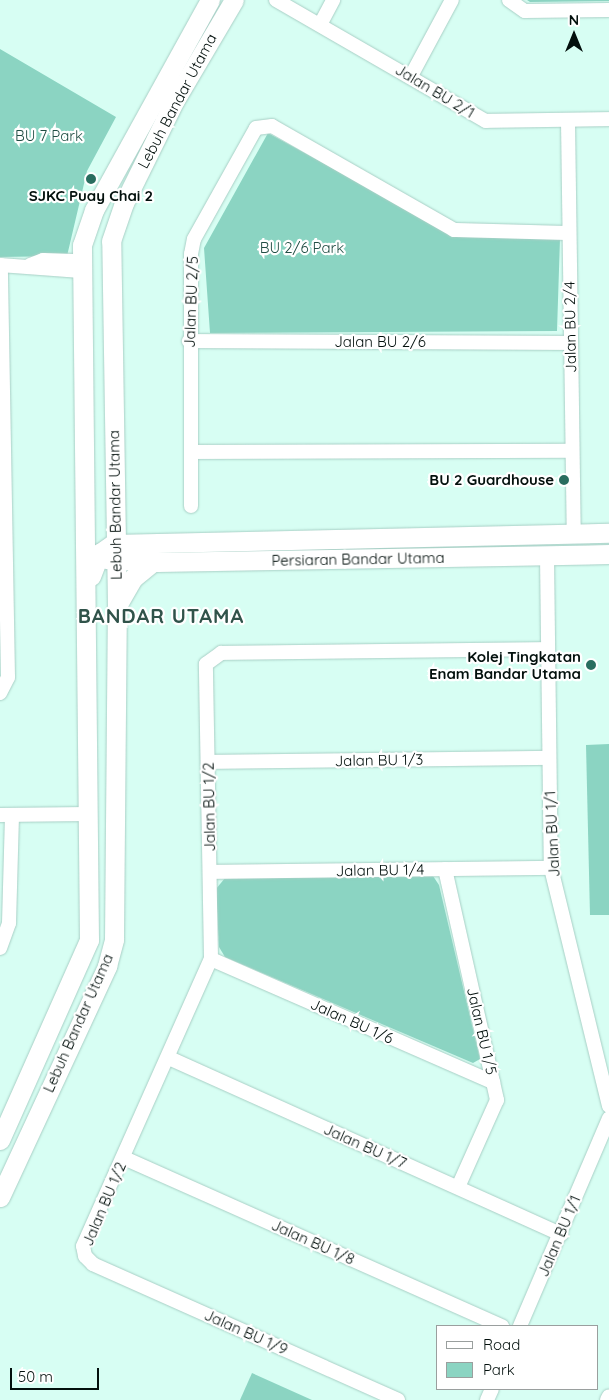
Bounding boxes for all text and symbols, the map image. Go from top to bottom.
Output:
north arrow [549,10,599,60]
text: N [569,11,579,29]
street label: Lebuh Bandar Utama [134,31,220,171]
street label: Jalan BU 2/1 [392,60,478,122]
park label: BU 7 Park [15,127,83,145]
marker: SJKC Puay Chai 2 [85,173,97,185]
place label: SJKC Puay Chai 2 [29,187,153,205]
park label: BU 2/6 Park [260,239,344,257]
street label: Jalan BU 2/5 [180,256,202,348]
street label: Jalan BU 2/4 [560,281,580,373]
street label: Jalan BU 2/6 [334,333,426,351]
street label: Lebuh Bandar Utama [105,430,125,580]
place label: BU 2 Guardhouse [429,471,554,489]
marker: BU 2 Guardhouse [558,474,570,486]
street label: Persiaran Bandar Utama [271,548,445,570]
district label: BANDAR UTAMA [76,603,246,627]
place label: Kolej Tingkatan Enam Bandar Utama [429,647,581,682]
marker: Kolej Tingkatan Enam Bandar Utama [585,659,597,671]
street label: Jalan BU 1/3 [334,750,424,770]
street label: Jalan BU 1/2 [199,762,219,852]
street label: Jalan BU 1/1 [541,790,563,878]
street label: Jalan BU 1/4 [335,860,425,880]
street label: Lebuh Bandar Utama [39,951,117,1095]
street label: Jalan BU 1/5 [463,986,501,1076]
street label: Jalan BU 1/6 [308,995,396,1047]
street label: Jalan BU 1/7 [321,1120,409,1172]
street label: Jalan BU 1/2 [78,1159,130,1249]
street label: Jalan BU 1/1 [534,1193,584,1279]
street label: Jalan BU 1/8 [269,1216,357,1268]
street label: Jalan BU 1/9 [202,1306,290,1358]
legend [436,1325,599,1390]
text: Road [483,1335,520,1354]
scale bar [12,1358,101,1390]
text: Park [483,1360,515,1379]
text: 50 m [18,1367,53,1386]

